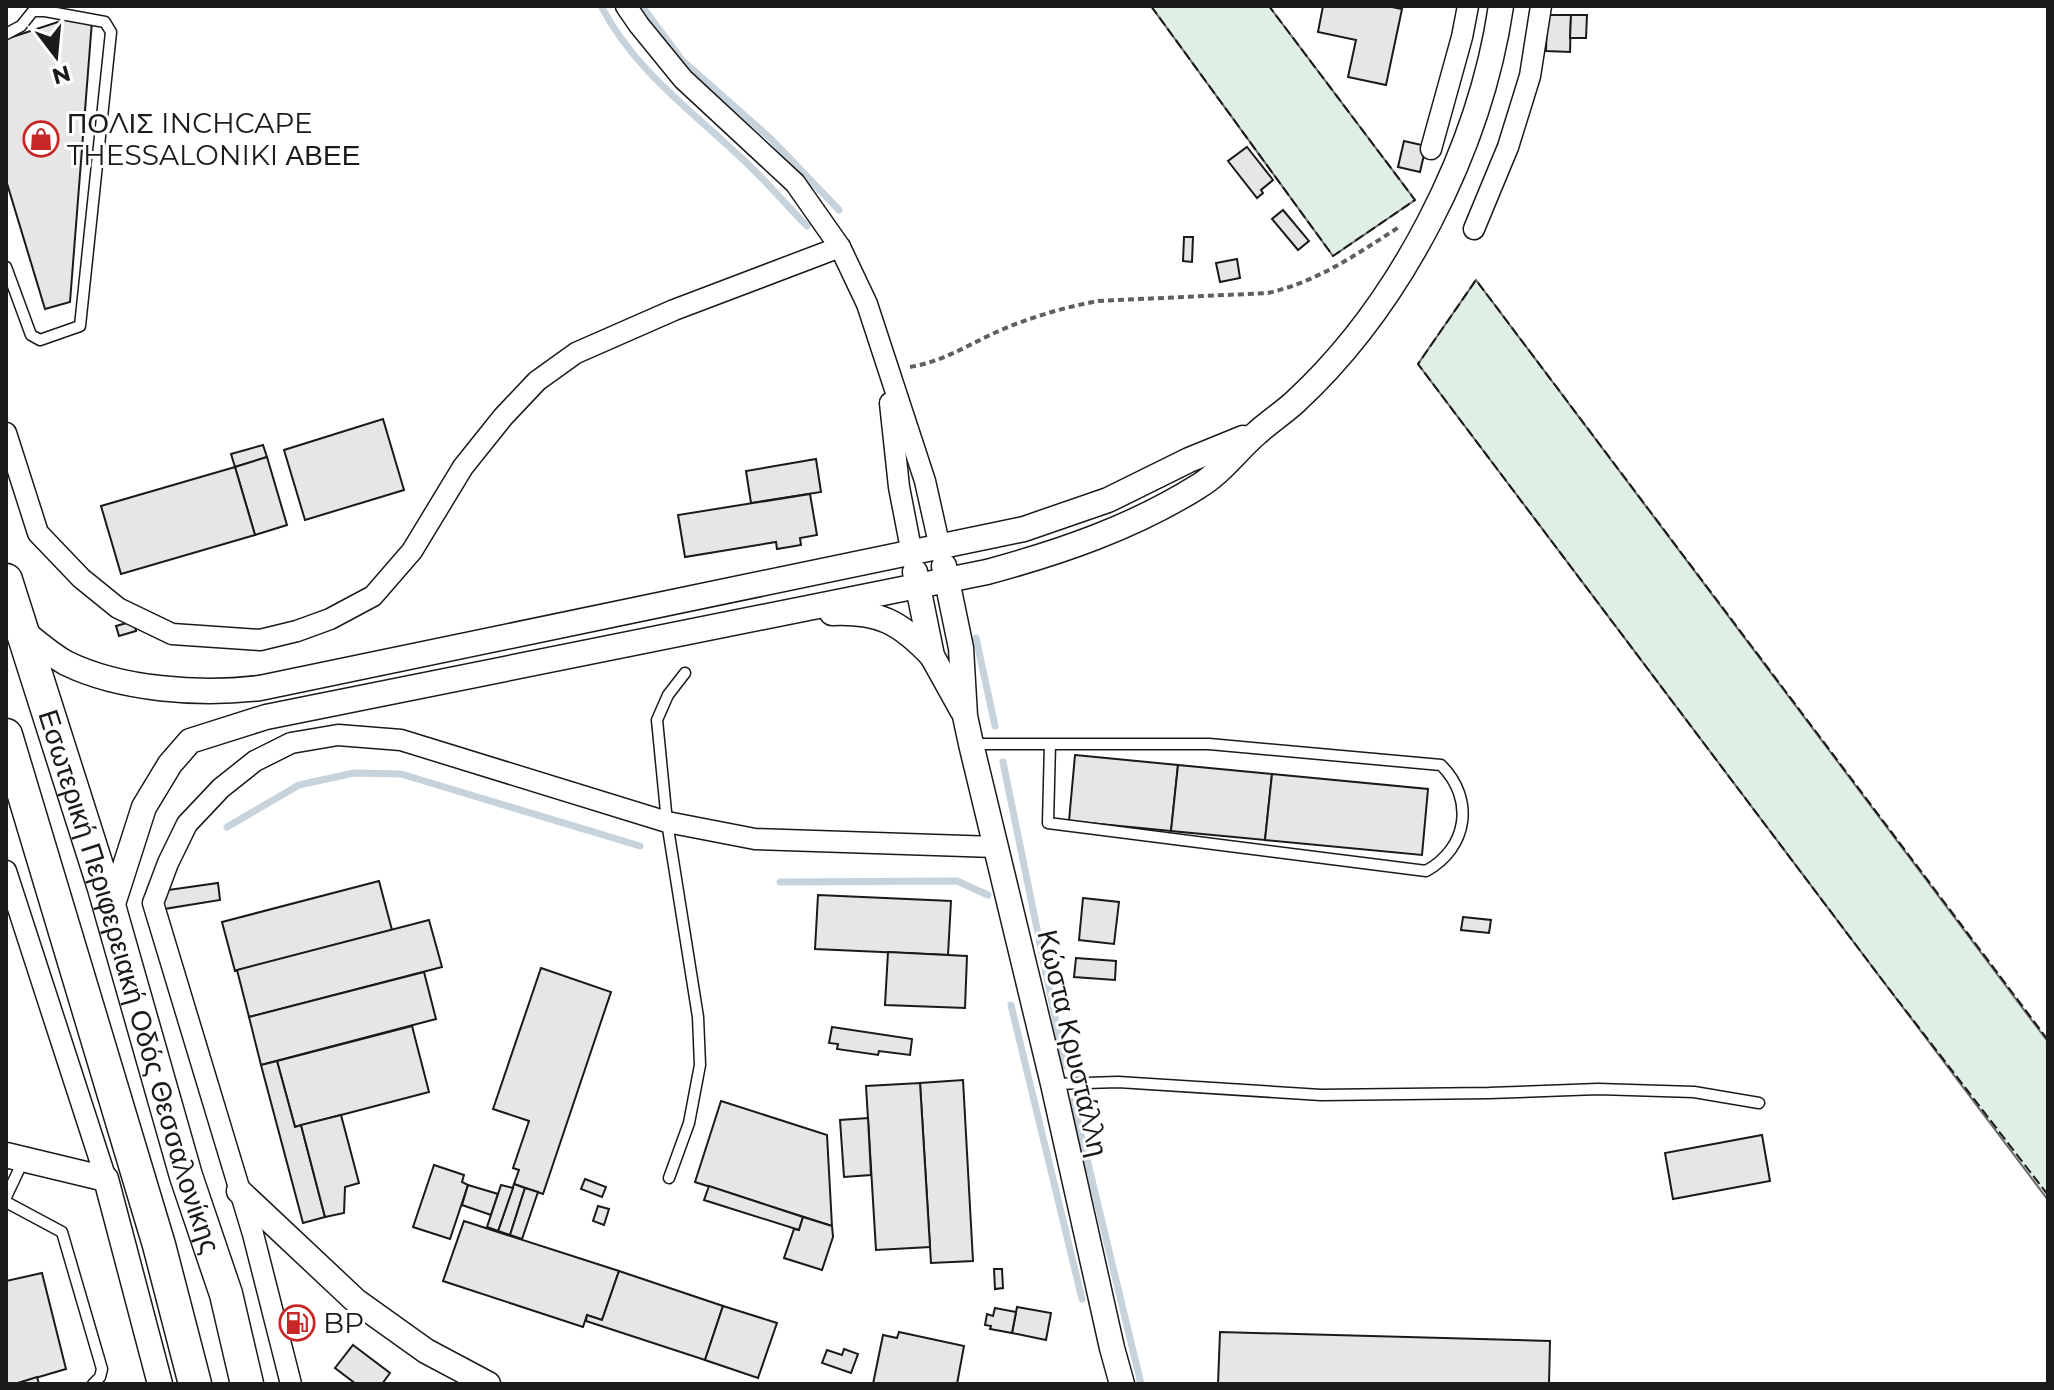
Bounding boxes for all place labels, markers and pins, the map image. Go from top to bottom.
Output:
place label: ΠΟΛΙΣ INCHCAPE THESSALONIKI ΑΒΕΕ [67,106,360,172]
shop icon: ΠΟΛΙΣ INCHCAPE THESSALONIKI ΑΒΕΕ [22,120,60,158]
fuel station icon: BP [278,1304,316,1342]
place label: BP [323,1306,364,1340]

